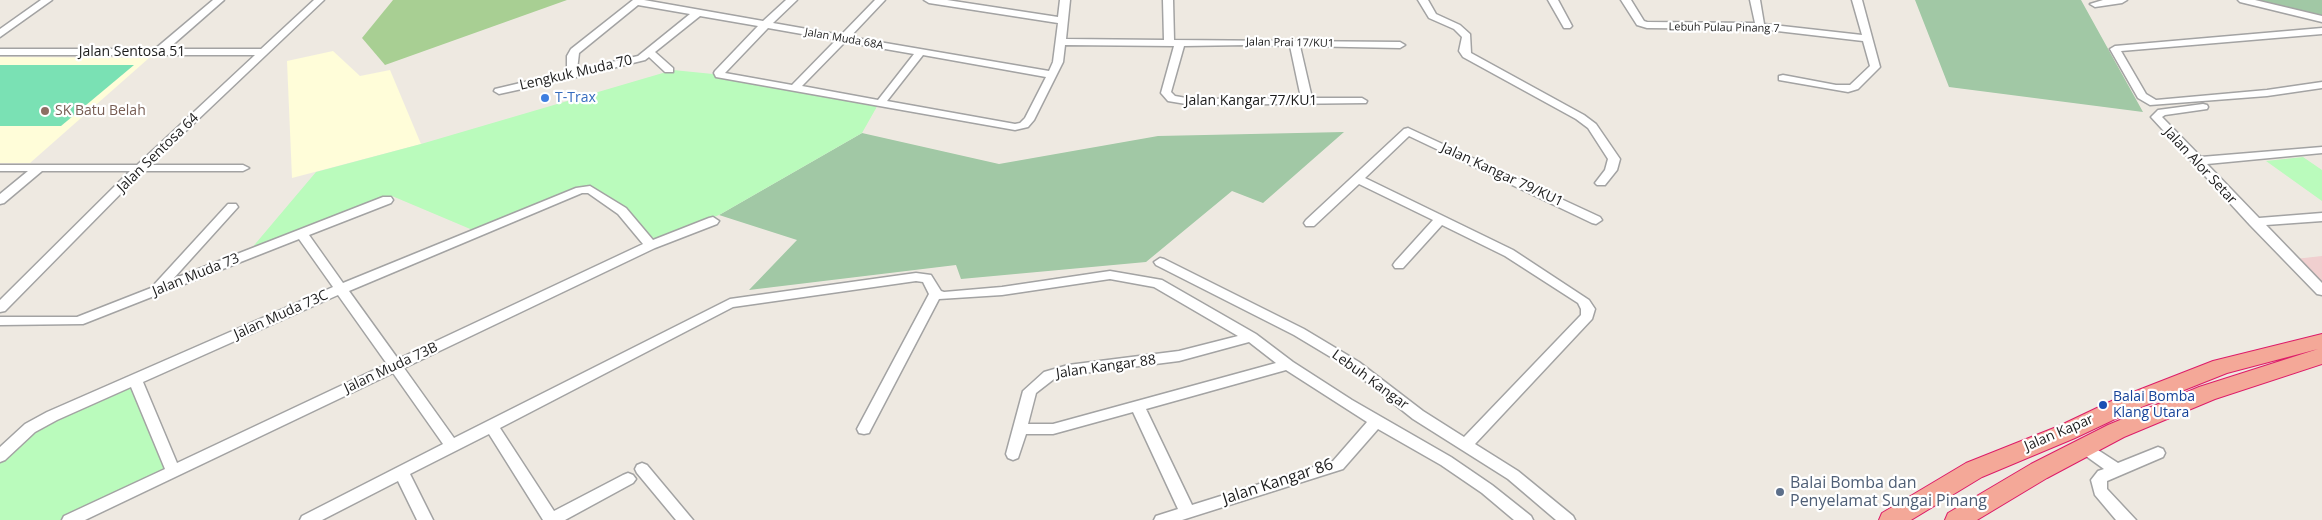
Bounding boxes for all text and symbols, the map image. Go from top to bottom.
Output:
street label: Lebuh Pulau Pinang 7 [1668,20,1780,36]
street label: Jalan Muda 68A [804,26,884,52]
street label: Jalan Prai 17/KU1 [1246,36,1334,50]
street label: Jalan Sentosa 51 [79,44,185,60]
street label: Lengkuk Muda 70 [518,52,634,94]
place label: T-Trax [555,90,596,106]
marker: T-Trax [539,92,551,104]
street label: Jalan Kangar 77/KU1 [1185,93,1317,109]
place label: SK Batu Belah [55,103,146,119]
marker: SK Batu Belah [39,105,51,117]
street label: Jalan Sentosa 64 [114,110,202,196]
street label: Jalan Alor Setar [2160,124,2240,208]
street label: Jalan Kangar 79/KU1 [1438,139,1566,211]
street label: Jalan Muda 73 [150,250,242,300]
street label: Jalan Muda 73C [231,287,331,343]
street label: Jalan Muda 73B [342,339,440,397]
street label: Lebuh Kangar [1328,347,1412,413]
street label: Jalan Kangar 88 [1055,352,1157,382]
place label: Balai Bomba Klang Utara [2113,389,2195,422]
marker: Balai Bomba Klang Utara [2097,399,2109,411]
street label: Jalan Kapar [2022,411,2096,455]
street label: Jalan Kangar 86 [1220,455,1336,509]
place label: Balai Bomba dan Penyelamat Sungai Pinang [1790,473,1987,511]
marker: Balai Bomba dan Penyelamat Sungai Pinang [1774,486,1786,498]

